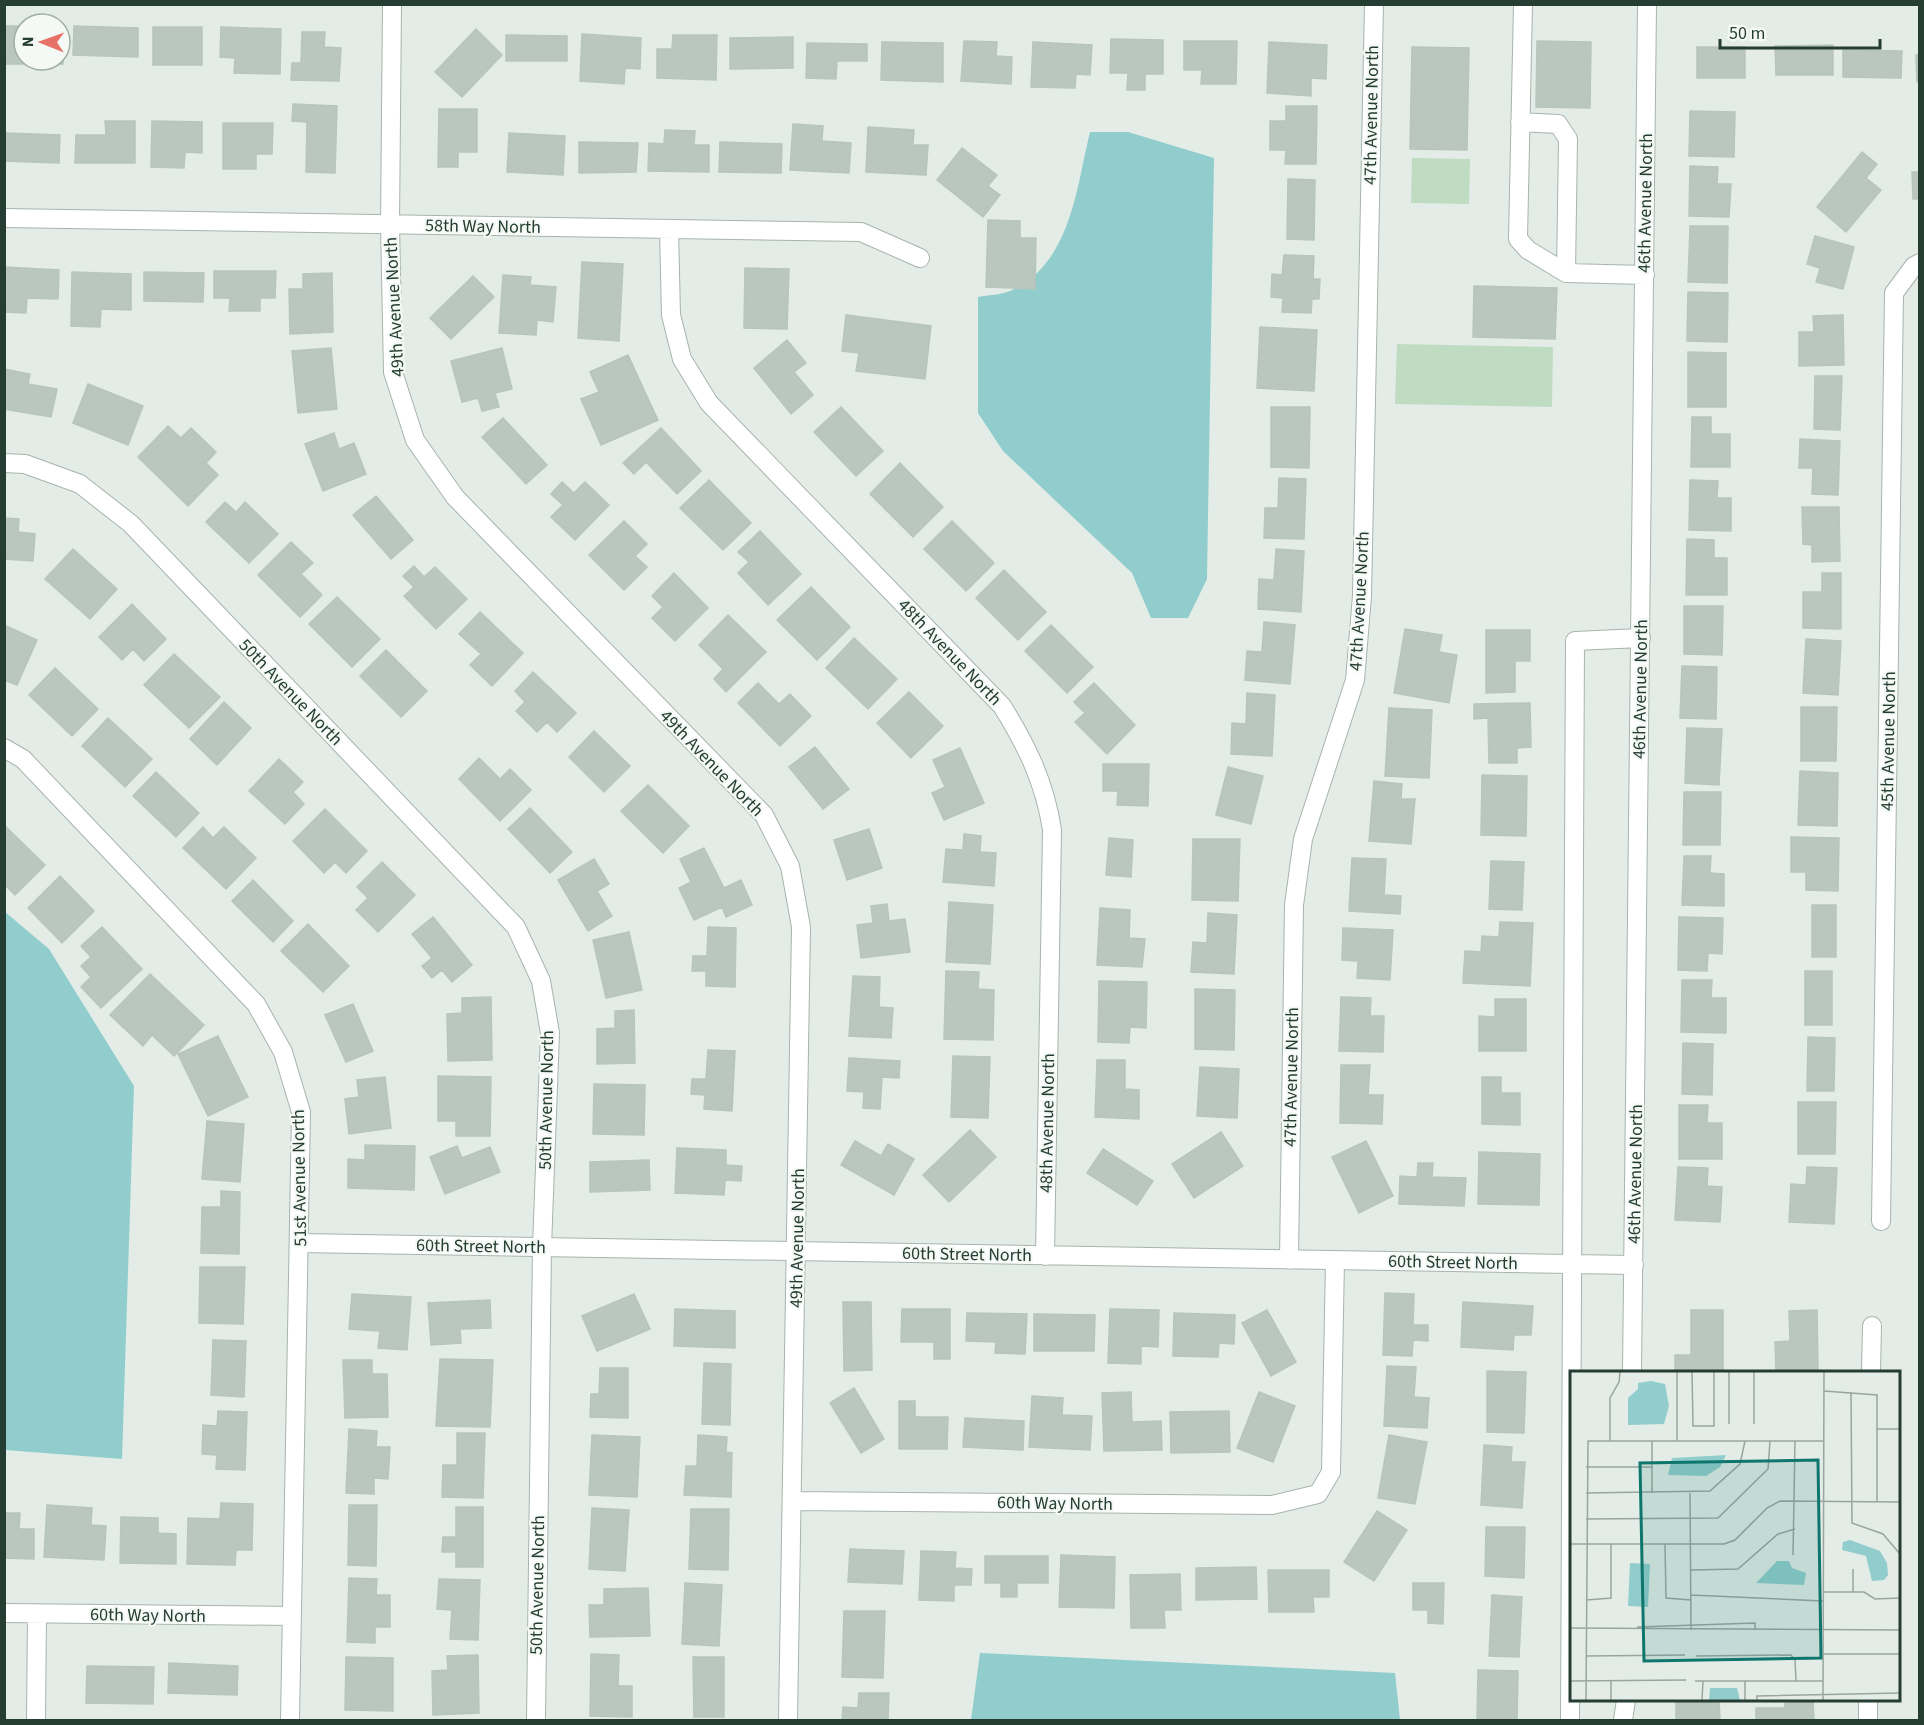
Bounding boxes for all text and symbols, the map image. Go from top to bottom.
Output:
north arrow [12,12,72,72]
scale bar [1720,12,1880,50]
text: 50 m [1729,21,1765,46]
text: N [17,36,39,47]
street label: 47th Avenue North [1358,45,1385,185]
street label: 46th Avenue North [1632,133,1659,273]
street label: 58th Way North [425,213,541,240]
street label: 49th Avenue North [378,236,411,378]
street label: 47th Avenue North [1343,530,1376,672]
street label: 48th Avenue North [892,593,1007,711]
street label: 46th Avenue North [1627,619,1654,759]
street label: 50th Avenue North [233,633,348,751]
street label: 45th Avenue North [1875,671,1902,811]
street label: 49th Avenue North [654,704,769,822]
street label: 47th Avenue North [1278,1007,1305,1147]
street label: 50th Avenue North [533,1030,560,1170]
street label: 48th Avenue North [1034,1053,1061,1193]
street label: 46th Avenue North [1622,1104,1649,1244]
street label: 51st Avenue North [286,1109,313,1247]
street label: 49th Avenue North [784,1168,811,1308]
street label: 60th Street North [416,1233,546,1260]
street label: 60th Street North [902,1241,1032,1268]
street label: 60th Street North [1388,1249,1518,1276]
inset map [1570,1371,1900,1701]
street label: 60th Way North [997,1490,1113,1517]
street label: 50th Avenue North [524,1515,551,1655]
street label: 60th Way North [90,1602,206,1629]

